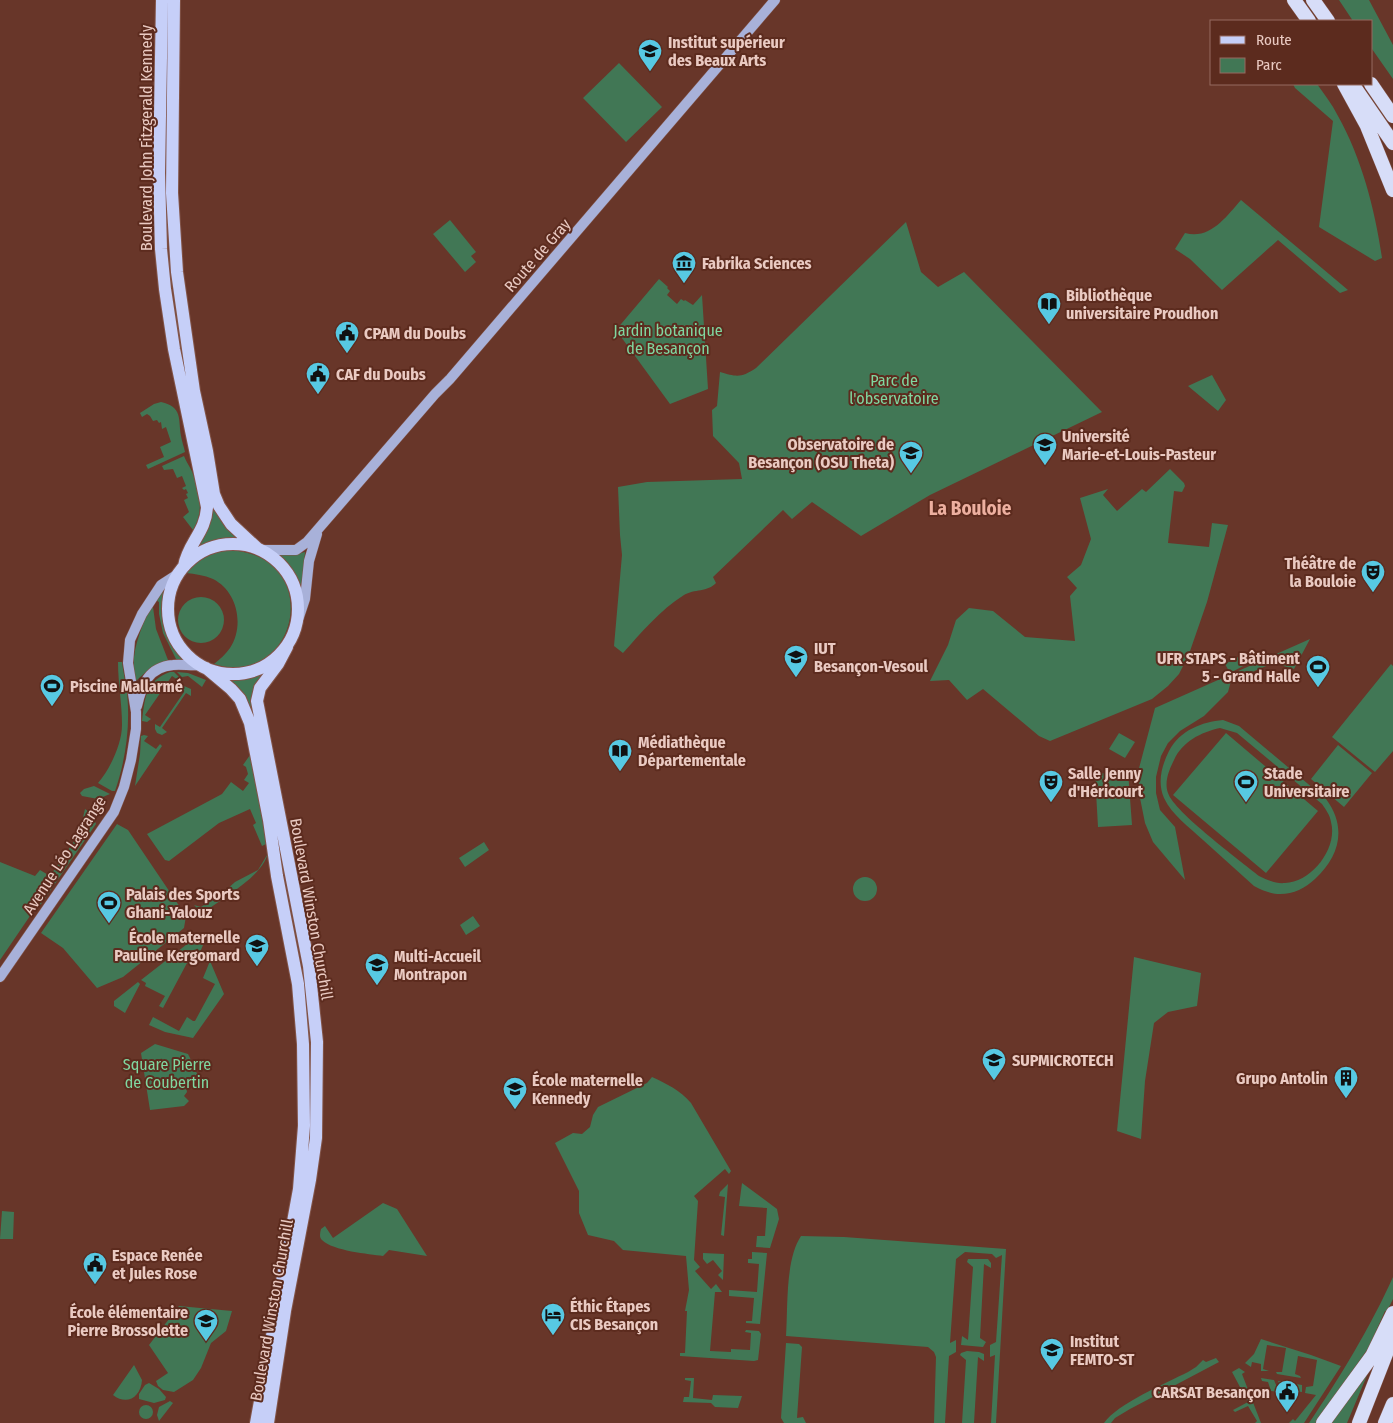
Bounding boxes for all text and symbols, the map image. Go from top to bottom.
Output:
legend [1210,20,1373,85]
street label: Boulevard John Fitzgerald Kennedy [137,24,156,251]
text: Route [1256,31,1292,49]
place label: Institut supérieur des Beaux Arts [668,33,785,70]
school or university icon: Institut supérieur des Beaux Arts [637,38,663,72]
text: Parc [1256,56,1282,74]
street label: Route de Gray [500,214,575,296]
museum icon: Fabrika Sciences [671,250,697,284]
place label: Fabrika Sciences [702,254,812,273]
place label: Bibliothèque universitaire Proudhon [1066,286,1218,323]
library icon: Bibliothèque universitaire Proudhon [1036,291,1062,325]
public building icon: CPAM du Doubs [334,320,360,354]
park label: Jardin botanique de Besançon [613,321,723,358]
place label: CPAM du Doubs [364,324,466,343]
public building icon: CAF du Doubs [305,361,331,395]
place label: CAF du Doubs [336,365,426,384]
park label: Parc de l'observatoire [849,371,939,408]
place label: Université Marie-et-Louis-Pasteur [1062,427,1216,464]
school or university icon: Université Marie-et-Louis-Pasteur [1032,432,1058,466]
place label: Observatoire de Besançon (OSU Theta) [748,435,894,473]
school or university icon: Observatoire de Besançon (OSU Theta) [898,440,924,474]
district label: La Bouloie [929,497,1012,520]
place label: Théâtre de la Bouloie [1285,554,1356,591]
theatre icon: Théâtre de la Bouloie [1360,559,1386,593]
place label: IUT Besançon-Vesoul [814,639,929,677]
school or university icon: IUT Besançon-Vesoul [783,644,809,678]
place label: UFR STAPS - Bâtiment 5 - Grand Halle [1157,649,1300,686]
sports icon: UFR STAPS - Bâtiment 5 - Grand Halle [1305,654,1331,688]
sports icon: Piscine Mallarmé [39,673,65,707]
place label: Piscine Mallarmé [70,677,183,696]
place label: Médiathèque Départementale [638,733,746,770]
library icon: Médiathèque Départementale [607,738,633,772]
place label: Salle Jenny d'Héricourt [1068,764,1143,801]
place label: Stade Universitaire [1264,764,1349,801]
theatre icon: Salle Jenny d'Héricourt [1038,769,1064,803]
sports icon: Stade Universitaire [1233,769,1259,803]
street label: Avenue Léo Lagrange [19,792,110,918]
street label: Boulevard Winston Churchill [286,817,337,1001]
place label: Palais des Sports Ghani-Yalouz [126,885,240,922]
sports icon: Palais des Sports Ghani-Yalouz [96,890,122,924]
place label: École maternelle Pauline Kergomard [114,927,240,965]
school or university icon: École maternelle Pauline Kergomard [244,933,270,967]
place label: Multi-Accueil Montrapon [394,947,482,984]
school or university icon: Multi-Accueil Montrapon [364,952,390,986]
school or university icon: SUPMICROTECH [981,1047,1007,1081]
place label: SUPMICROTECH [1012,1051,1114,1070]
park label: Square Pierre de Coubertin [123,1055,211,1092]
building icon: Grupo Antolin [1333,1065,1359,1099]
place label: Grupo Antolin [1236,1069,1328,1088]
place label: École maternelle Kennedy [532,1070,643,1108]
school or university icon: École maternelle Kennedy [502,1076,528,1110]
street label: Boulevard Winston Churchill [246,1218,297,1402]
place label: Espace Renée et Jules Rose [112,1246,203,1283]
public building icon: Espace Renée et Jules Rose [82,1251,108,1285]
place label: Éthic Étapes CIS Besançon [570,1296,658,1335]
place label: École élémentaire Pierre Brossolette [68,1302,188,1340]
hotel icon: Éthic Étapes CIS Besançon [540,1302,566,1336]
school or university icon: École élémentaire Pierre Brossolette [193,1308,219,1342]
place label: Institut FEMTO-ST [1070,1332,1135,1369]
school or university icon: Institut FEMTO-ST [1039,1337,1065,1371]
public building icon: CARSAT Besançon [1274,1379,1300,1413]
place label: CARSAT Besançon [1153,1383,1270,1403]

